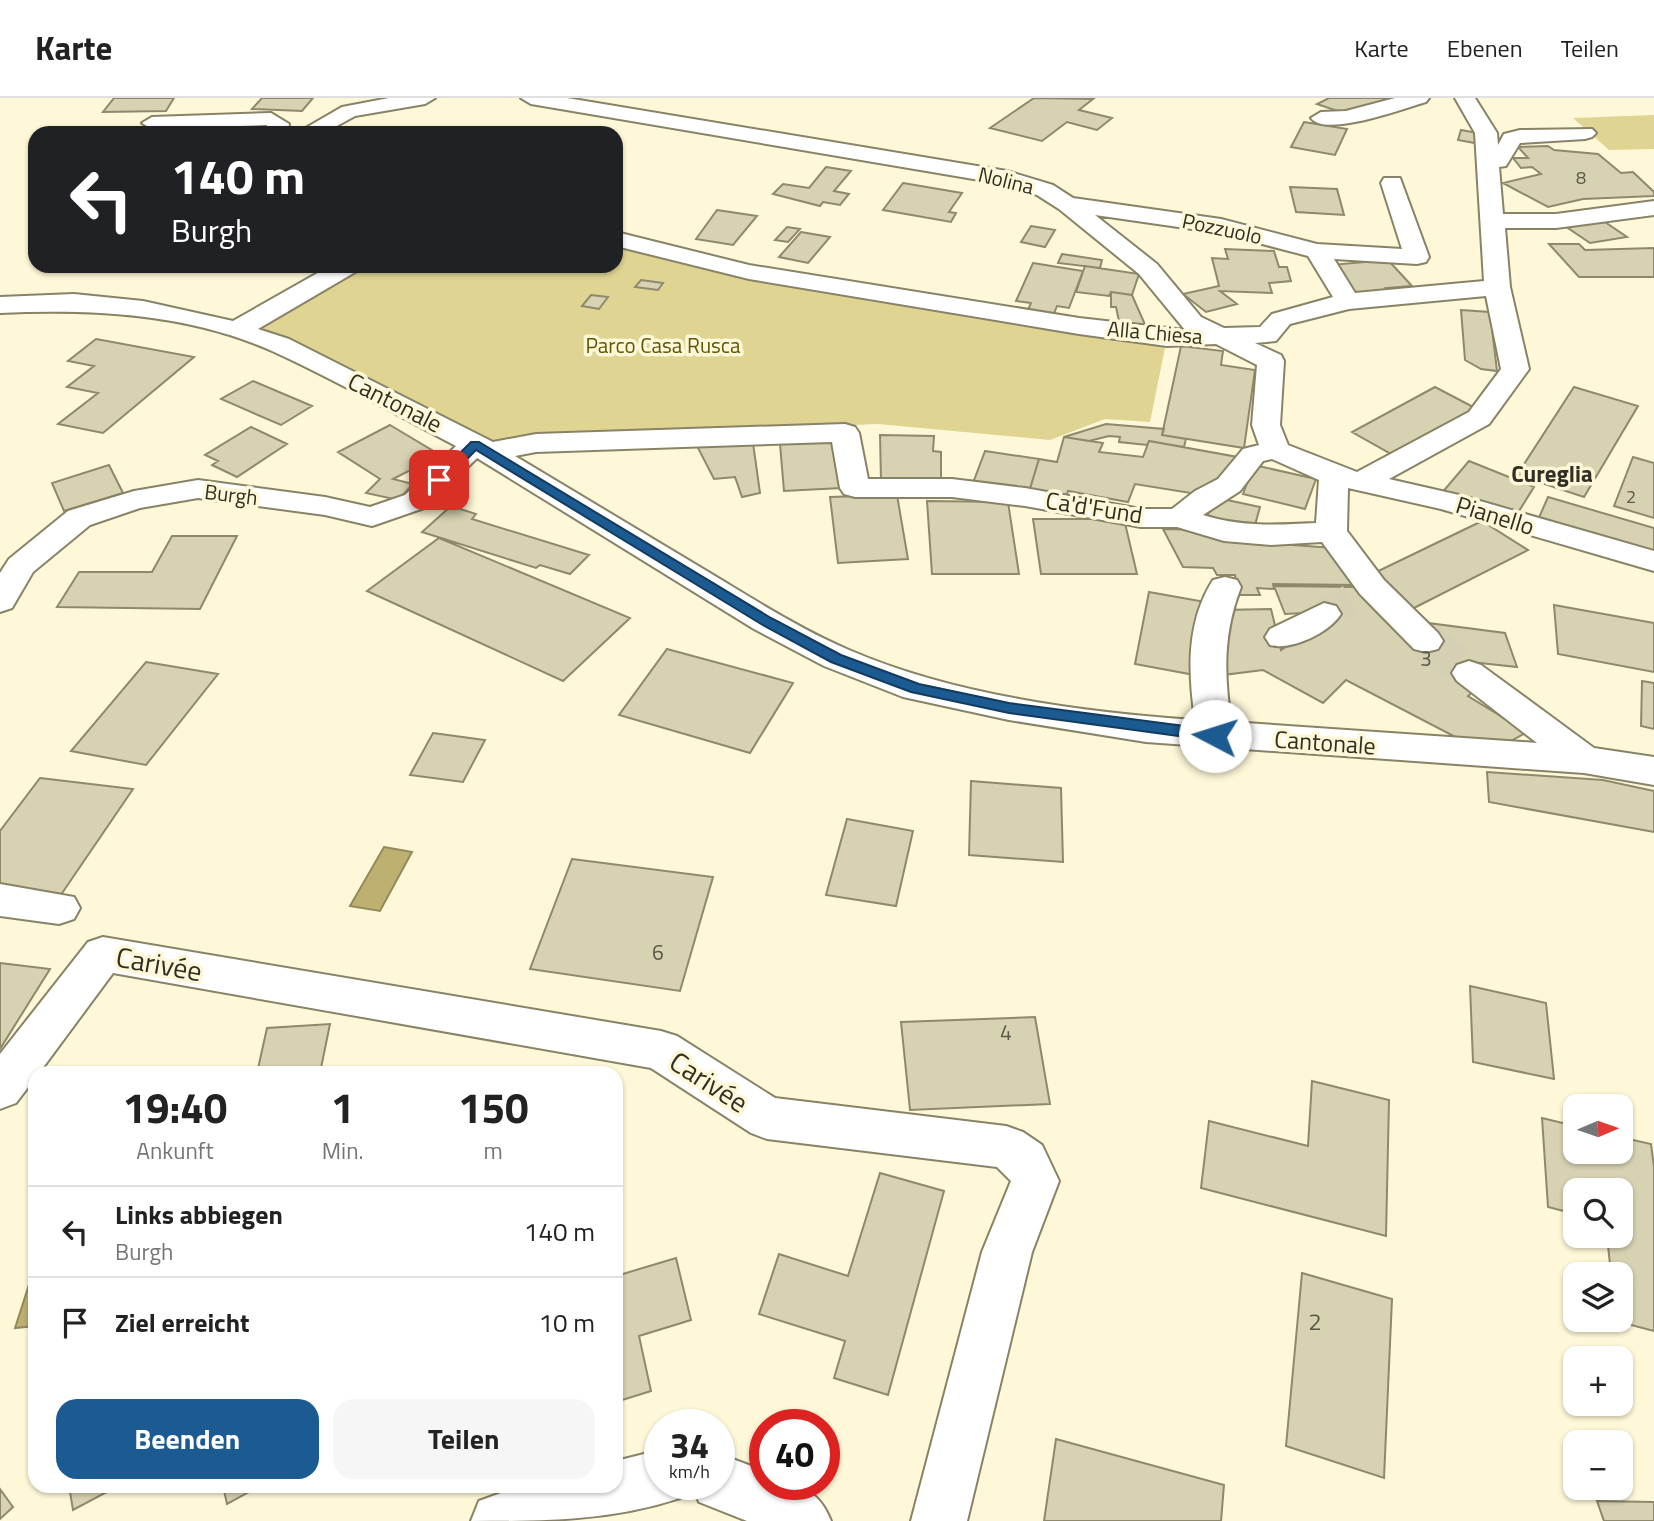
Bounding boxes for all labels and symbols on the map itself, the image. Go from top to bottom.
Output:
street label: Nolina [975,158,1038,202]
house number: 8 [1576,164,1586,191]
street label: Pozzuolo [1179,204,1265,252]
street label: Alla Chiesa [1106,312,1205,352]
park label: Parco Casa Rusca [586,329,741,361]
street label: Cantonale [342,363,449,441]
pin [409,450,469,510]
district label: Cureglia [1511,456,1593,491]
street label: Burgh [203,475,260,513]
street label: Ca'd'Fund [1043,482,1145,532]
house number: 2 [1626,483,1636,510]
street label: Pianello [1452,486,1539,544]
house number: 3 [1420,642,1432,674]
position arrow [1178,699,1252,773]
street label: Cantonale [1273,721,1377,764]
street label: Carivée [113,935,205,992]
house number: 6 [652,936,664,968]
house number: 4 [1000,1016,1012,1048]
street label: Carivée [661,1040,757,1123]
north arrow [1563,1094,1633,1164]
house number: 2 [1308,1303,1322,1339]
speed limit sign: 40 [749,1409,840,1500]

